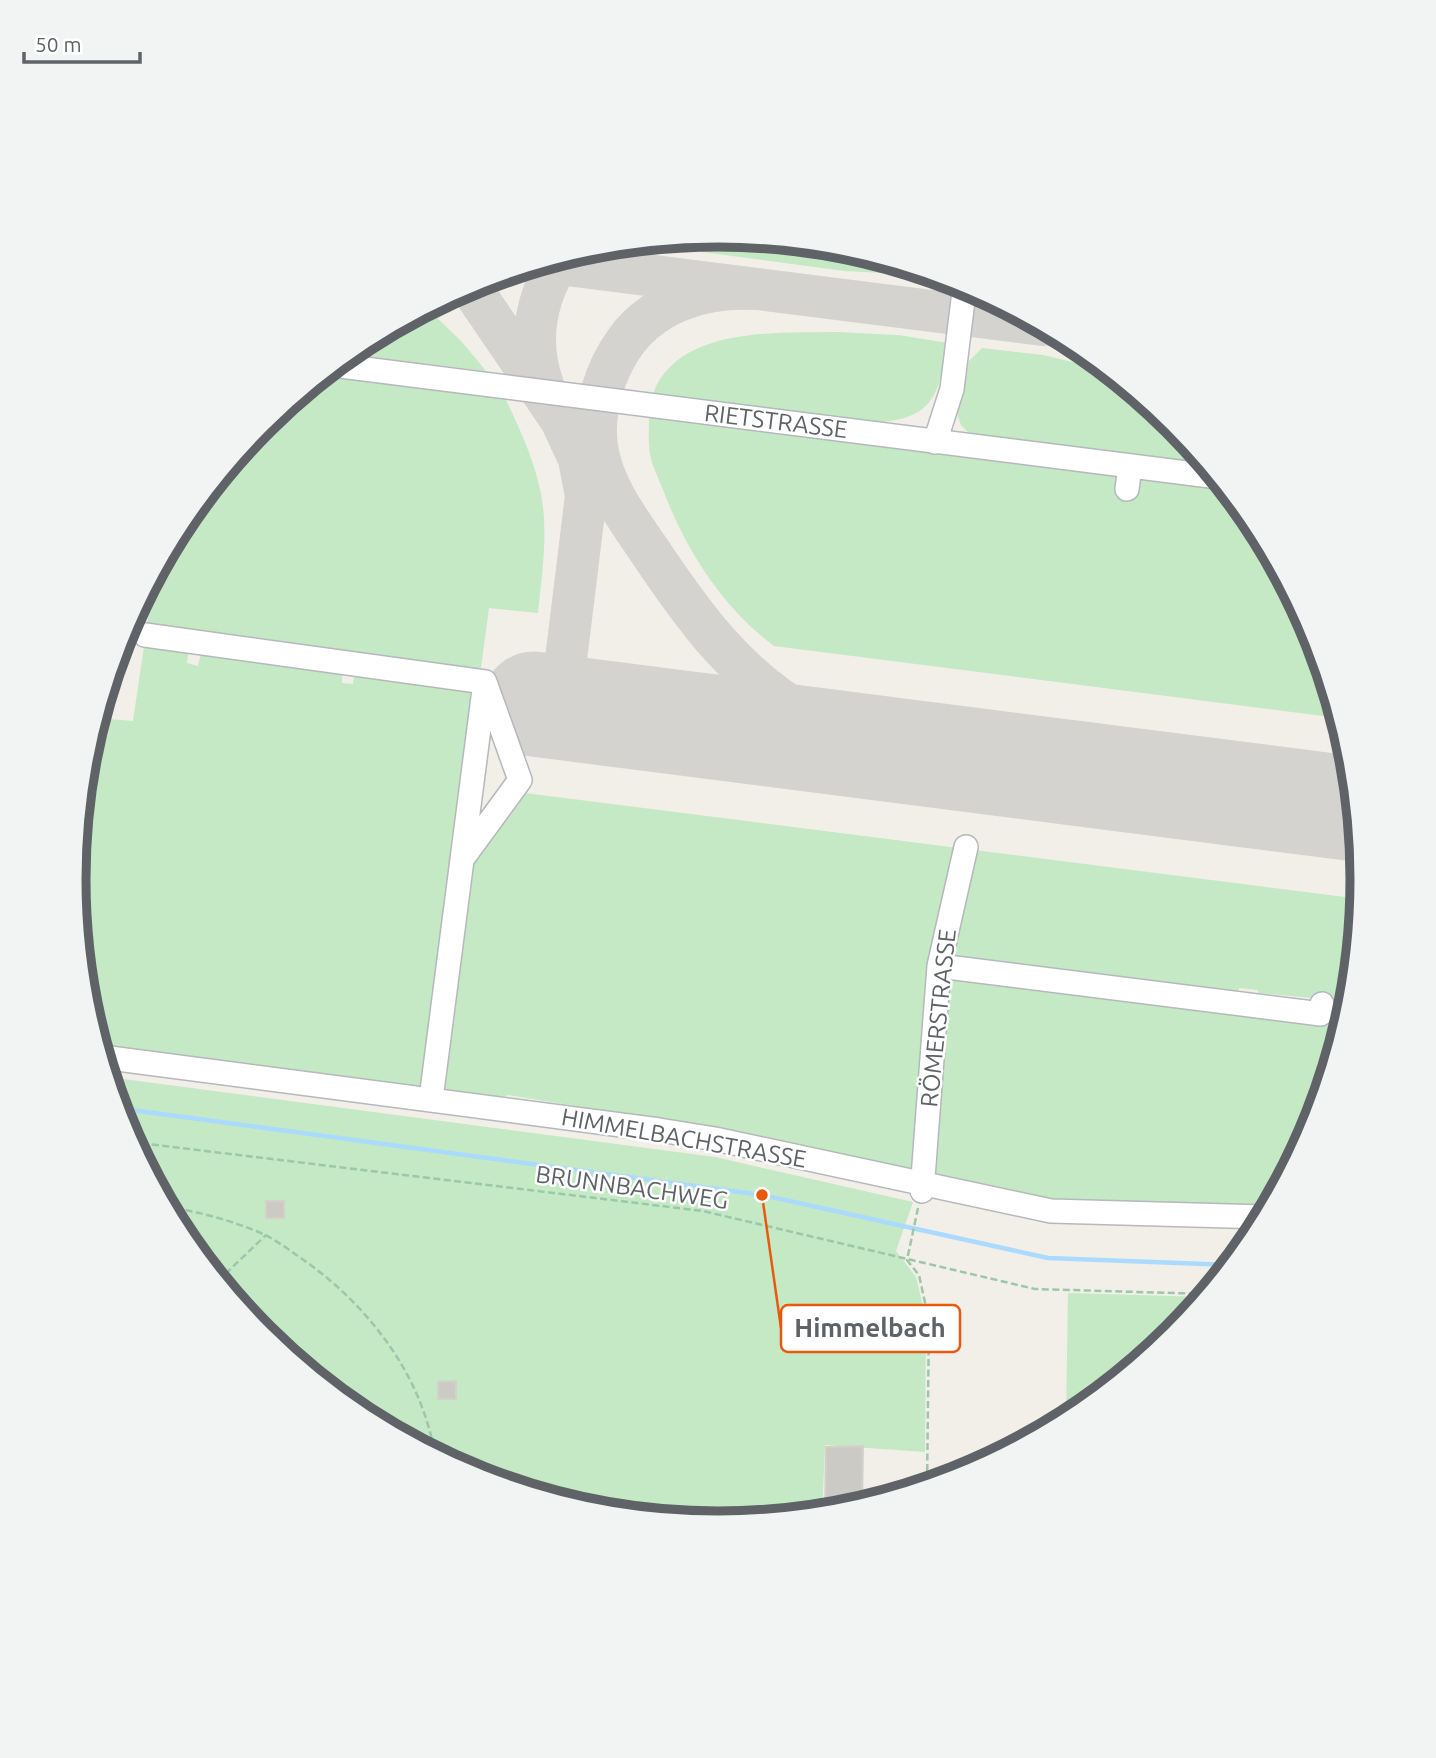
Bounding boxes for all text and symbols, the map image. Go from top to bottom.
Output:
scale bar [24,21,140,65]
text: 50 m [35,32,82,56]
street label: RIETSTRASSE [703,399,849,443]
street label: RÖMERSTRASSE [915,928,961,1108]
street label: HIMMELBACHSTRASSE [559,1103,809,1173]
street label: BRUNNBACHWEG [534,1160,730,1214]
callout: Himmelbach [781,1305,960,1352]
text: Himmelbach [794,1313,946,1342]

